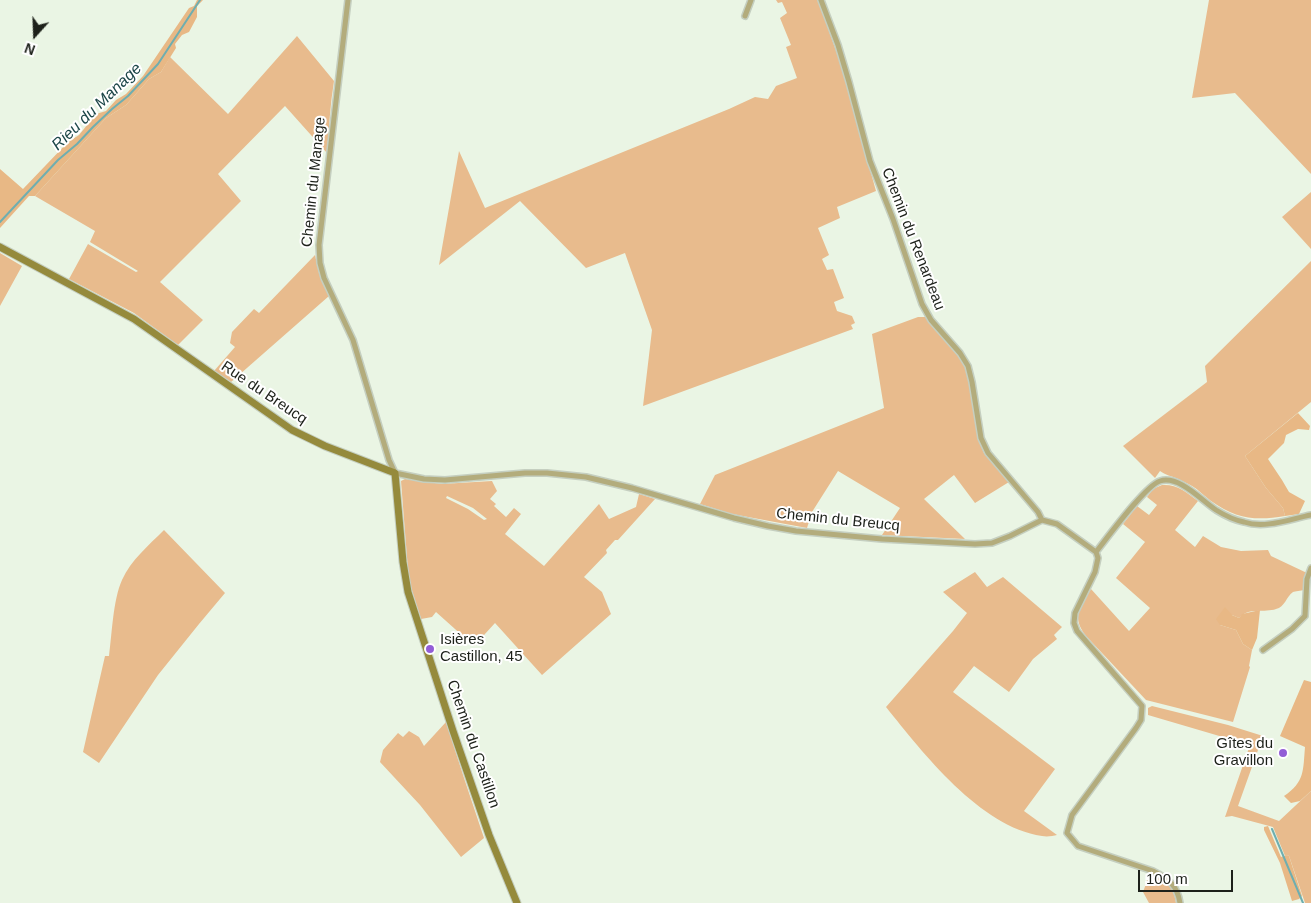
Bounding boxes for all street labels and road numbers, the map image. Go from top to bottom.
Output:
street label: Chemin du Manage [298,116,330,248]
street label: Chemin du Renardeau [878,165,948,313]
street label: Rue du Breucq [217,358,311,428]
street label: Chemin du Breucq [775,505,901,535]
street label: Chemin du Castillon [443,678,503,810]

